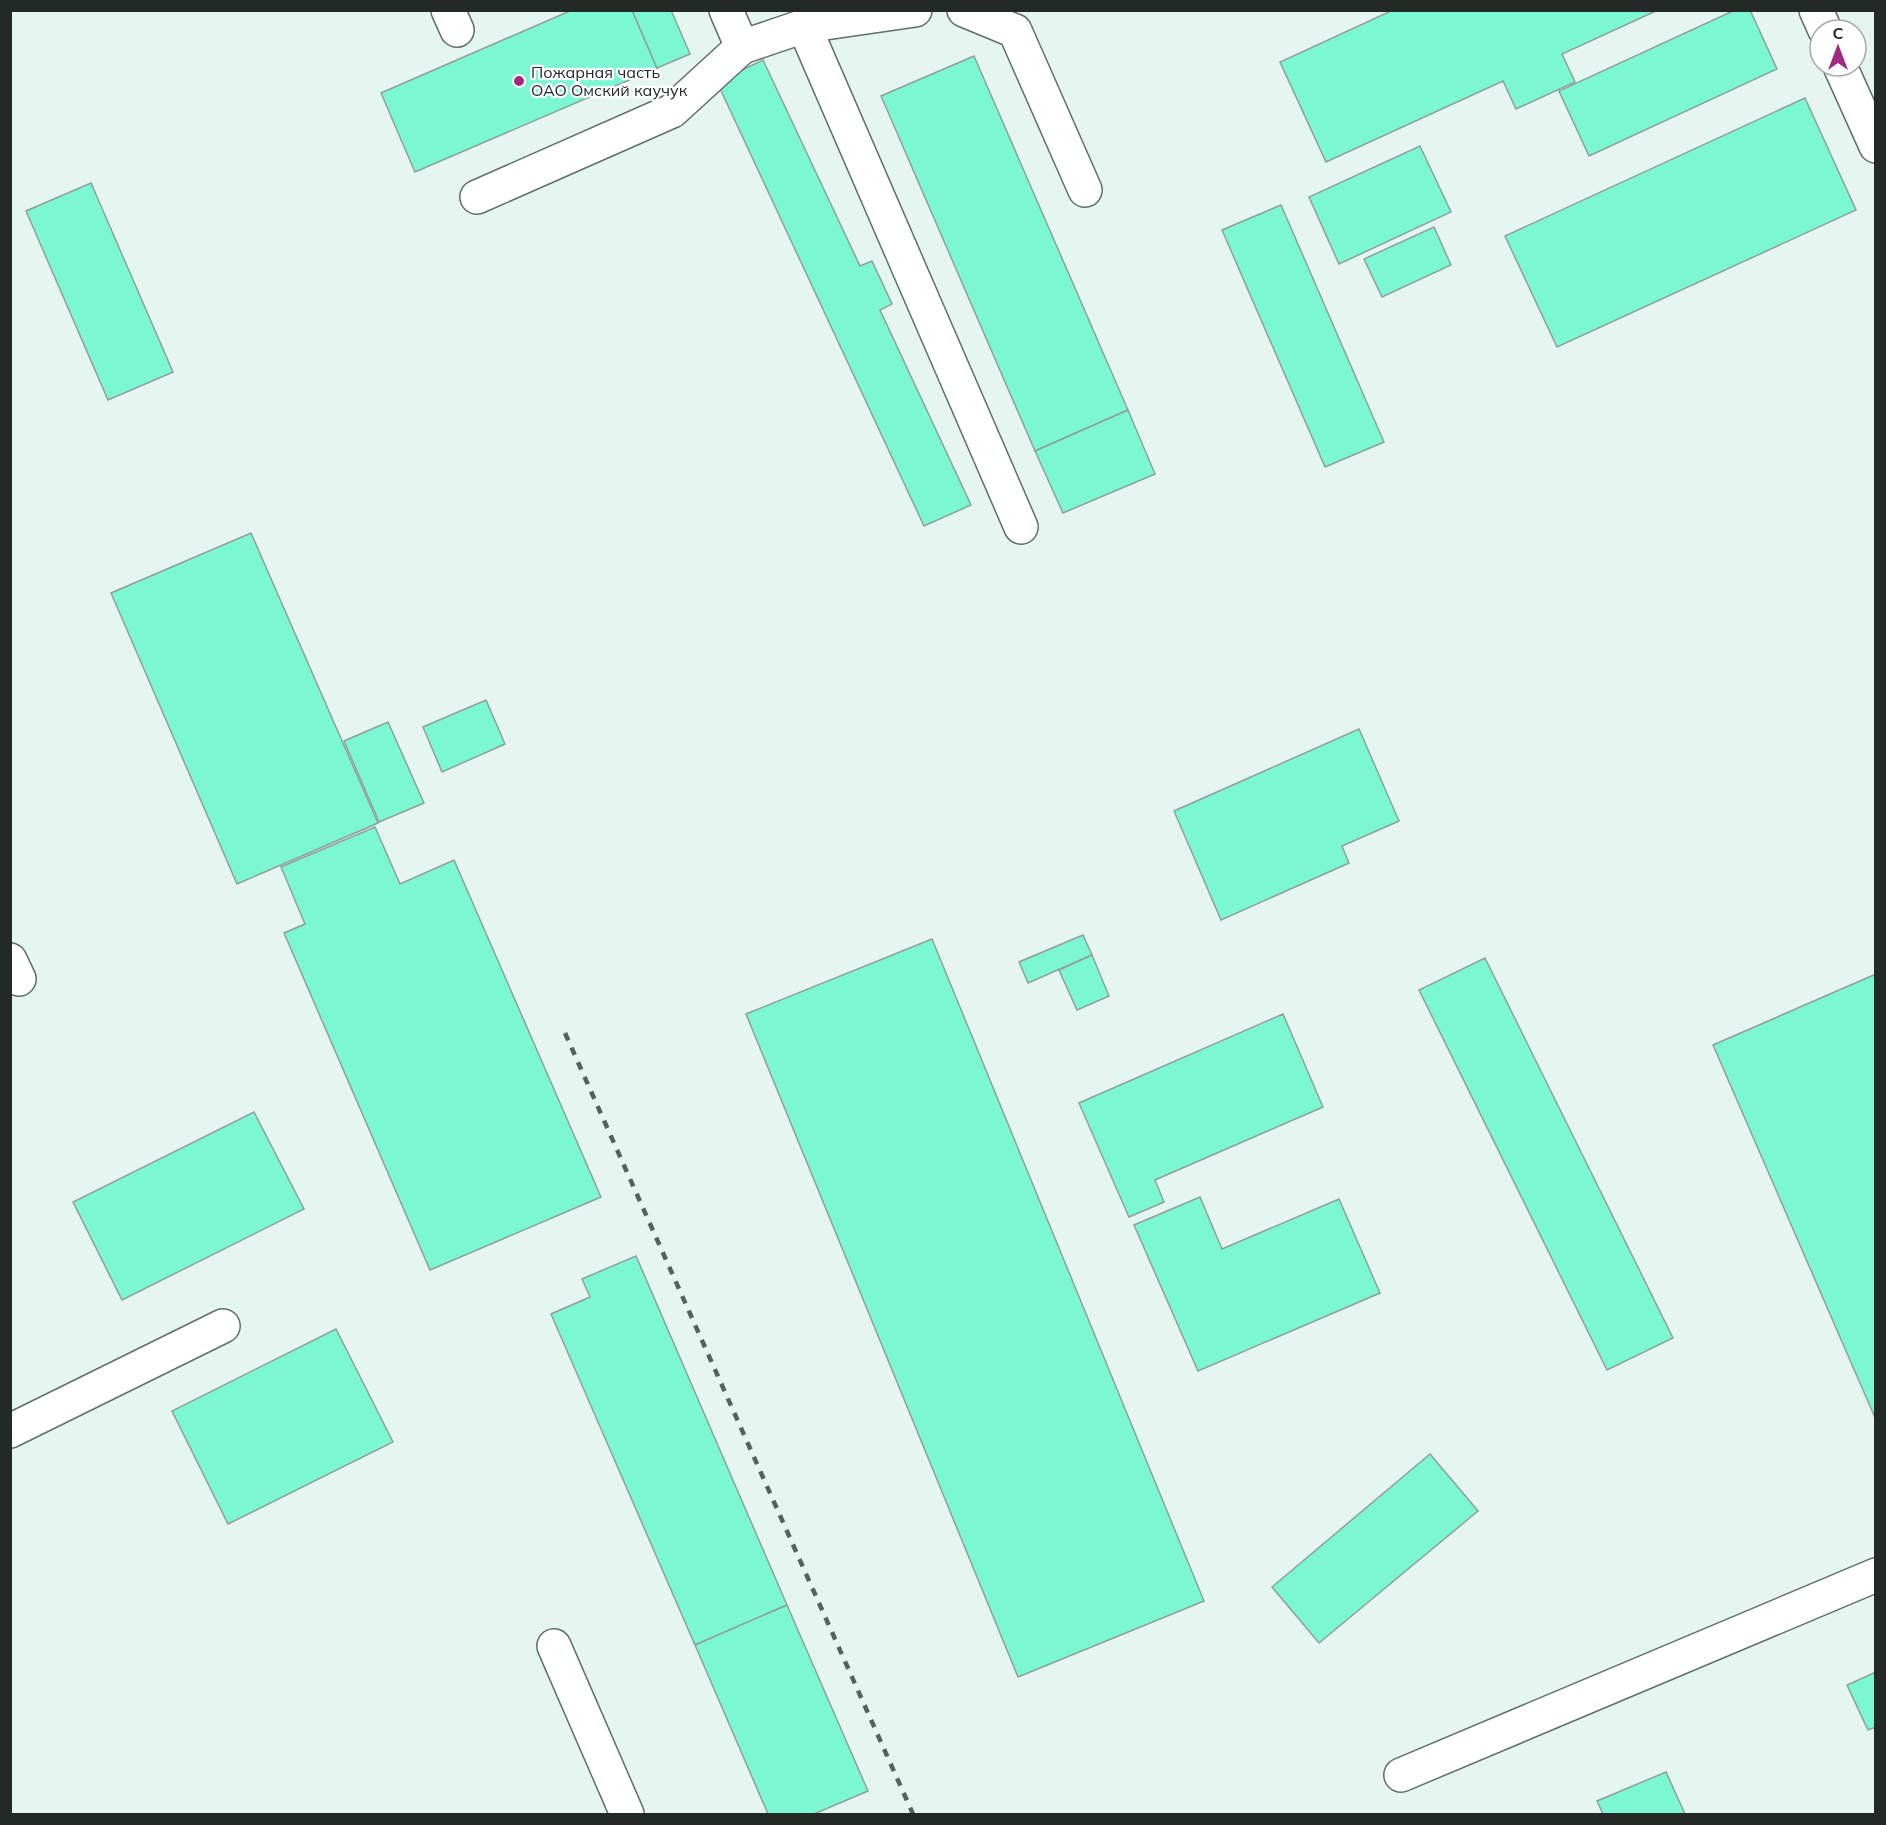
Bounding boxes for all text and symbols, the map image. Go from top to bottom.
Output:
north arrow [1808,18,1868,78]
text: С [1833,23,1844,43]
place label: Пожарная часть ОАО Омский каучук [531,62,688,100]
marker: Пожарная часть ОАО Омский каучук [512,74,526,88]

